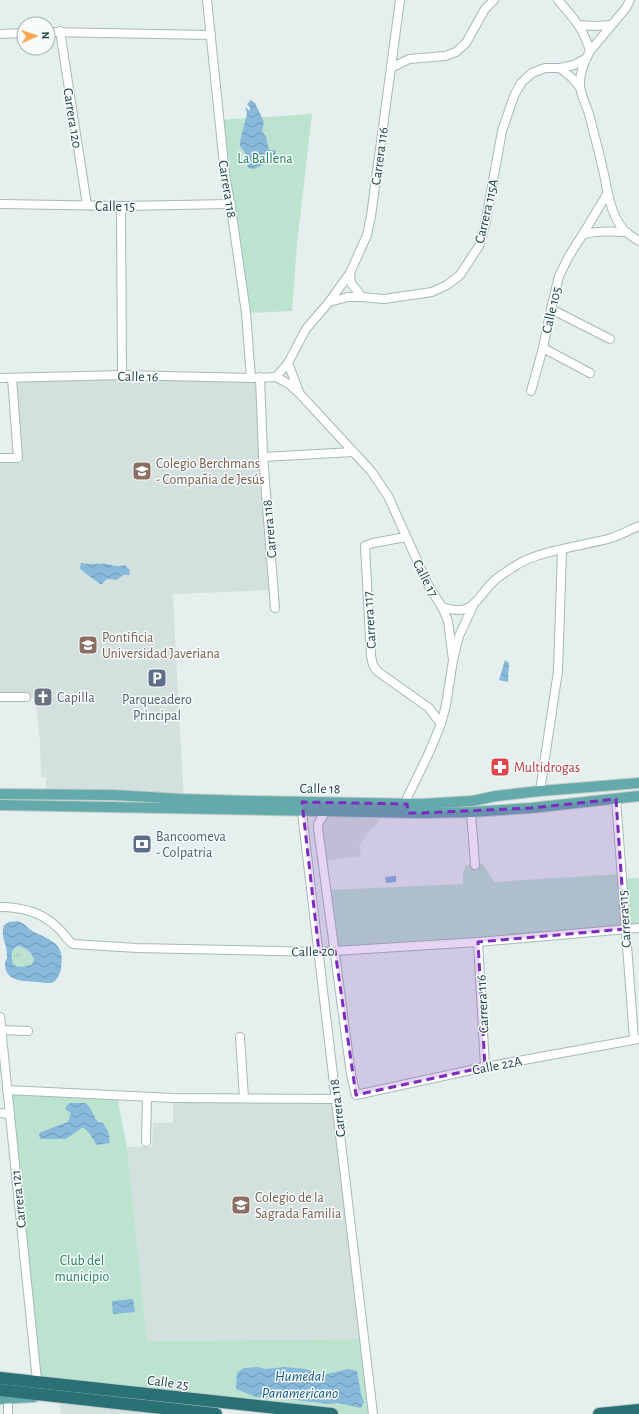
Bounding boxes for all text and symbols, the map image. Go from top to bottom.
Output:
north arrow [16,16,56,56]
text: N [40,31,51,40]
street label: Carrera 120 [60,87,84,149]
street label: Carrera 116 [369,126,391,186]
park label: La Ballena [237,152,293,166]
street label: Carrera 118 [216,159,239,219]
street label: Carrera 115A [473,178,501,245]
street label: Calle 15 [95,200,135,214]
street label: Calle 105 [540,285,564,335]
street label: Calle 16 [117,370,159,384]
place label: Colegio Berchmans - Compañia de Jesús [156,457,264,487]
school or university icon: Colegio Berchmans - Compañia de Jesús [131,460,153,482]
street label: Carrera 118 [260,499,280,559]
street label: Calle 17 [410,557,441,600]
street label: Carrera 117 [361,590,379,649]
place label: Pontificia Universidad Javeriana [102,631,221,661]
school or university icon: Pontificia Universidad Javeriana [77,634,99,656]
parking icon: Parqueadero Principal [146,667,168,689]
church icon: Capilla [32,686,54,708]
place label: Capilla [57,691,95,705]
place label: Parqueadero Principal [122,693,192,723]
pharmacy icon: Multidrogas [489,756,511,778]
place label: Multidrogas [514,761,580,775]
street label: Calle 18 [299,782,341,796]
place label: Bancoomeva - Colpatria [156,830,226,860]
bank icon: Bancoomeva - Colpatria [131,833,153,855]
street label: Carrera 115 [616,890,634,948]
street label: Calle 20 [291,945,335,959]
street label: Carrera 116 [474,974,492,1034]
street label: Calle 22A [471,1054,523,1078]
street label: Carrera 118 [327,1078,349,1138]
street label: Carrera 121 [9,1169,29,1229]
place label: Colegio de la Sagrada Familia [255,1191,342,1221]
school or university icon: Colegio de la Sagrada Familia [230,1194,252,1216]
park label: Club del municipio [55,1254,110,1284]
water label: Humedal Panamericano [262,1369,338,1401]
street label: Calle 25 [146,1374,190,1392]

